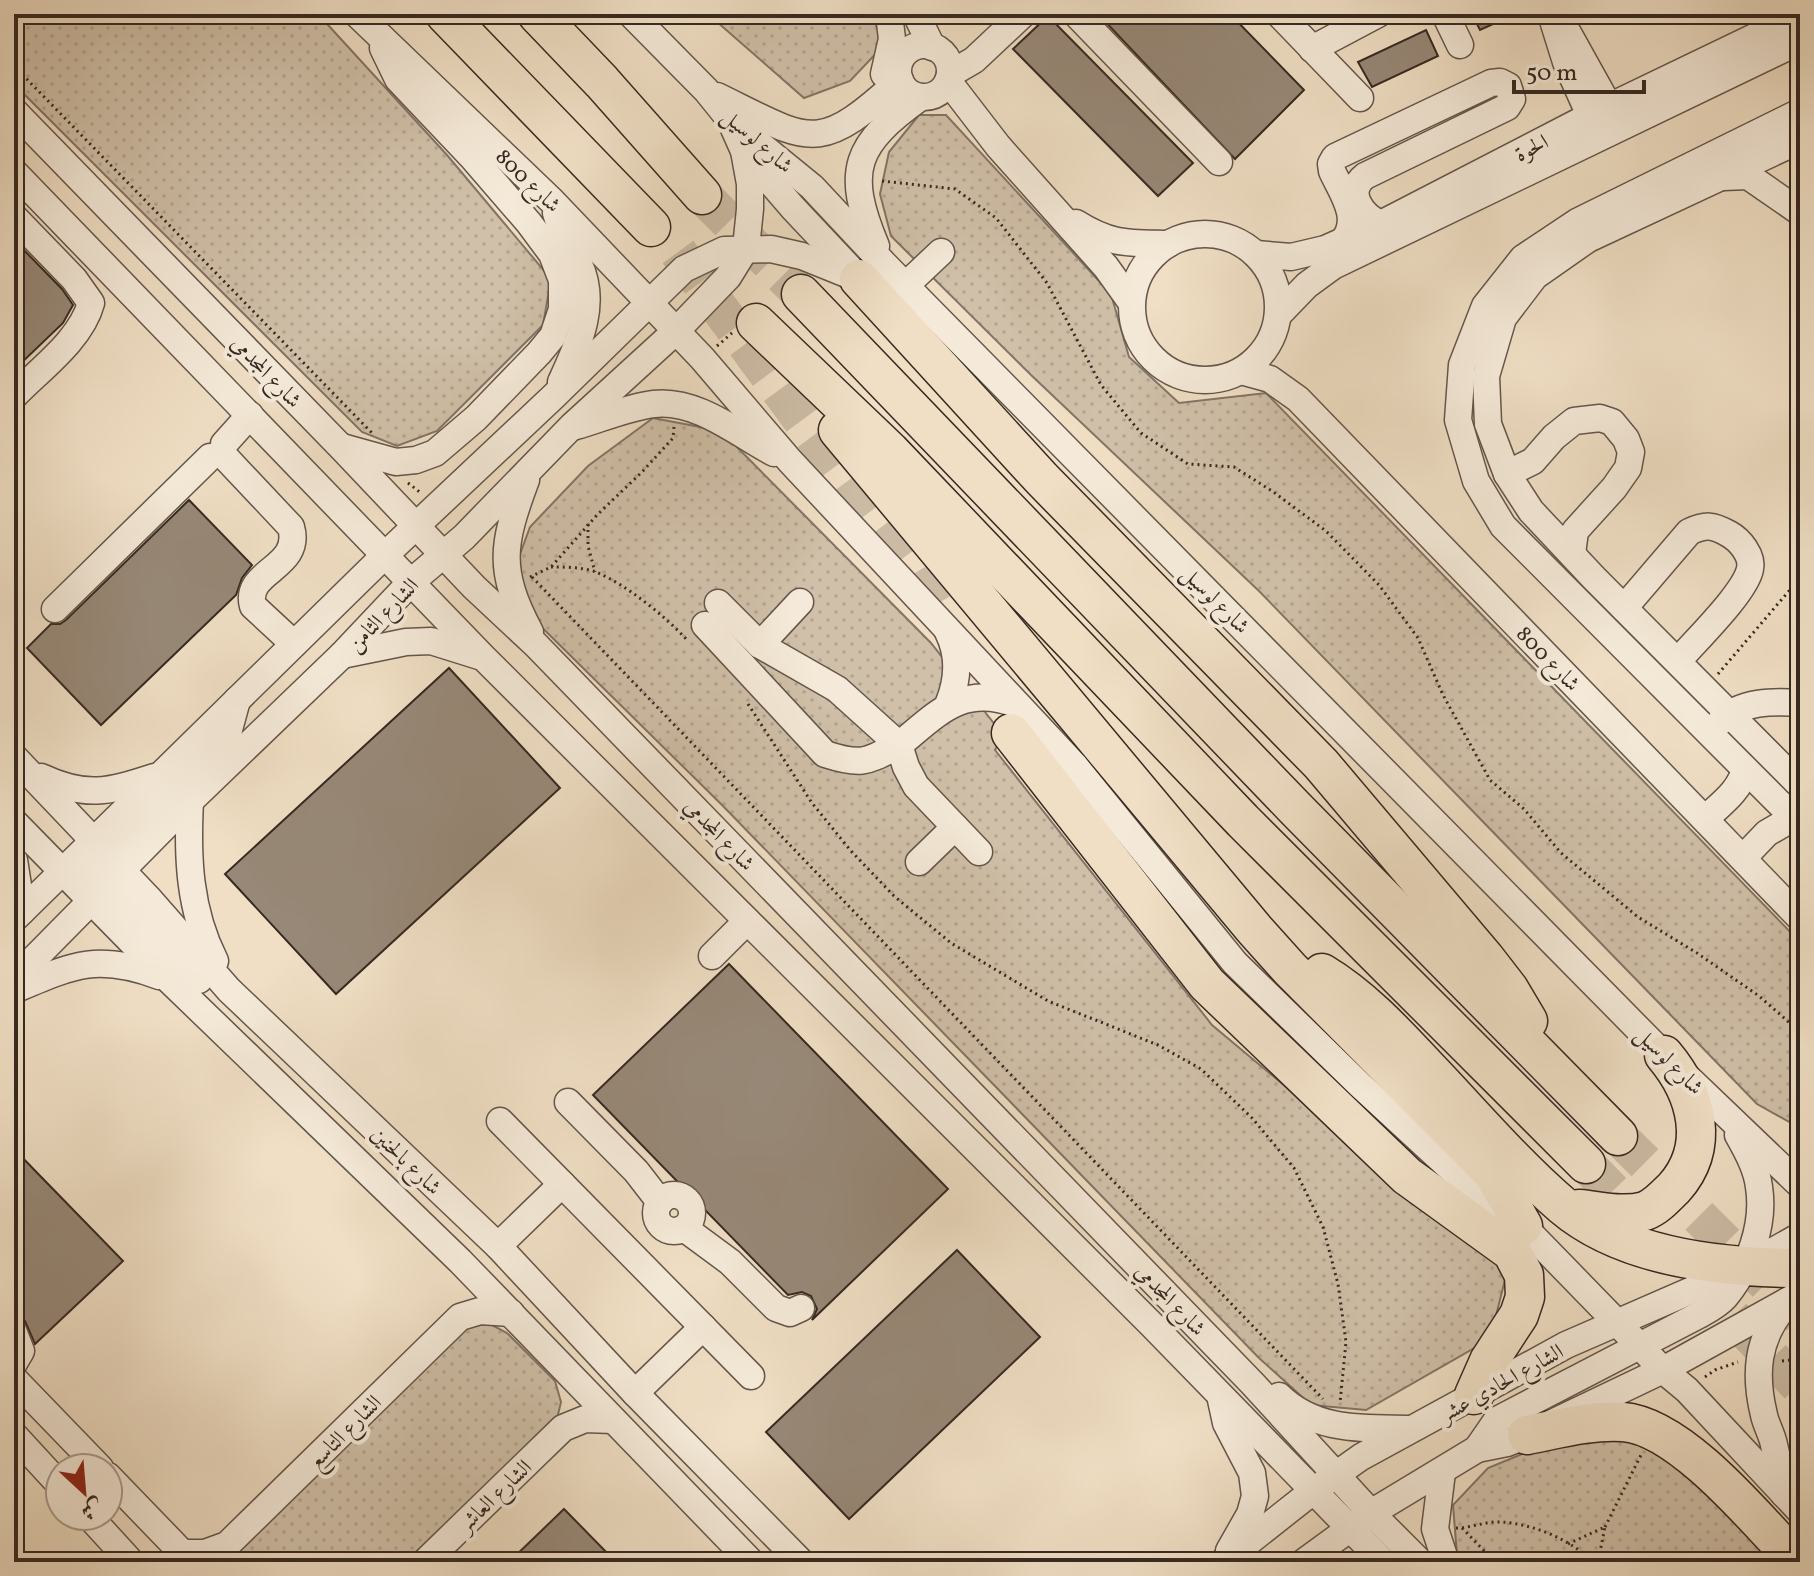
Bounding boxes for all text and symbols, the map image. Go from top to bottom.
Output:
scale bar [1514,44,1644,94]
text: 50 m [1526,57,1578,91]
street label: شارع لوسيل [713,102,799,183]
street label: الحوة [1510,128,1554,171]
street label: شارع 800 [487,143,567,222]
street label: شارع المجدمي [222,329,308,417]
street label: شارع لوسيل [1172,559,1256,643]
street label: الشارع الثامن [341,572,428,660]
street label: شارع 800 [1507,620,1586,700]
street label: شارع المجدمي [675,792,761,880]
street label: شارع لوسيل [1626,1020,1710,1104]
street label: شارع بالحنين [362,1120,448,1204]
street label: شارع المجدمي [1126,1257,1212,1345]
street label: الشارع الحادي عشر [1433,1337,1570,1433]
street label: الشارع التاسع [302,1389,391,1478]
north arrow [44,1452,124,1532]
street label: الشارع العاشر [450,1453,541,1542]
text: ش [75,1489,108,1526]

